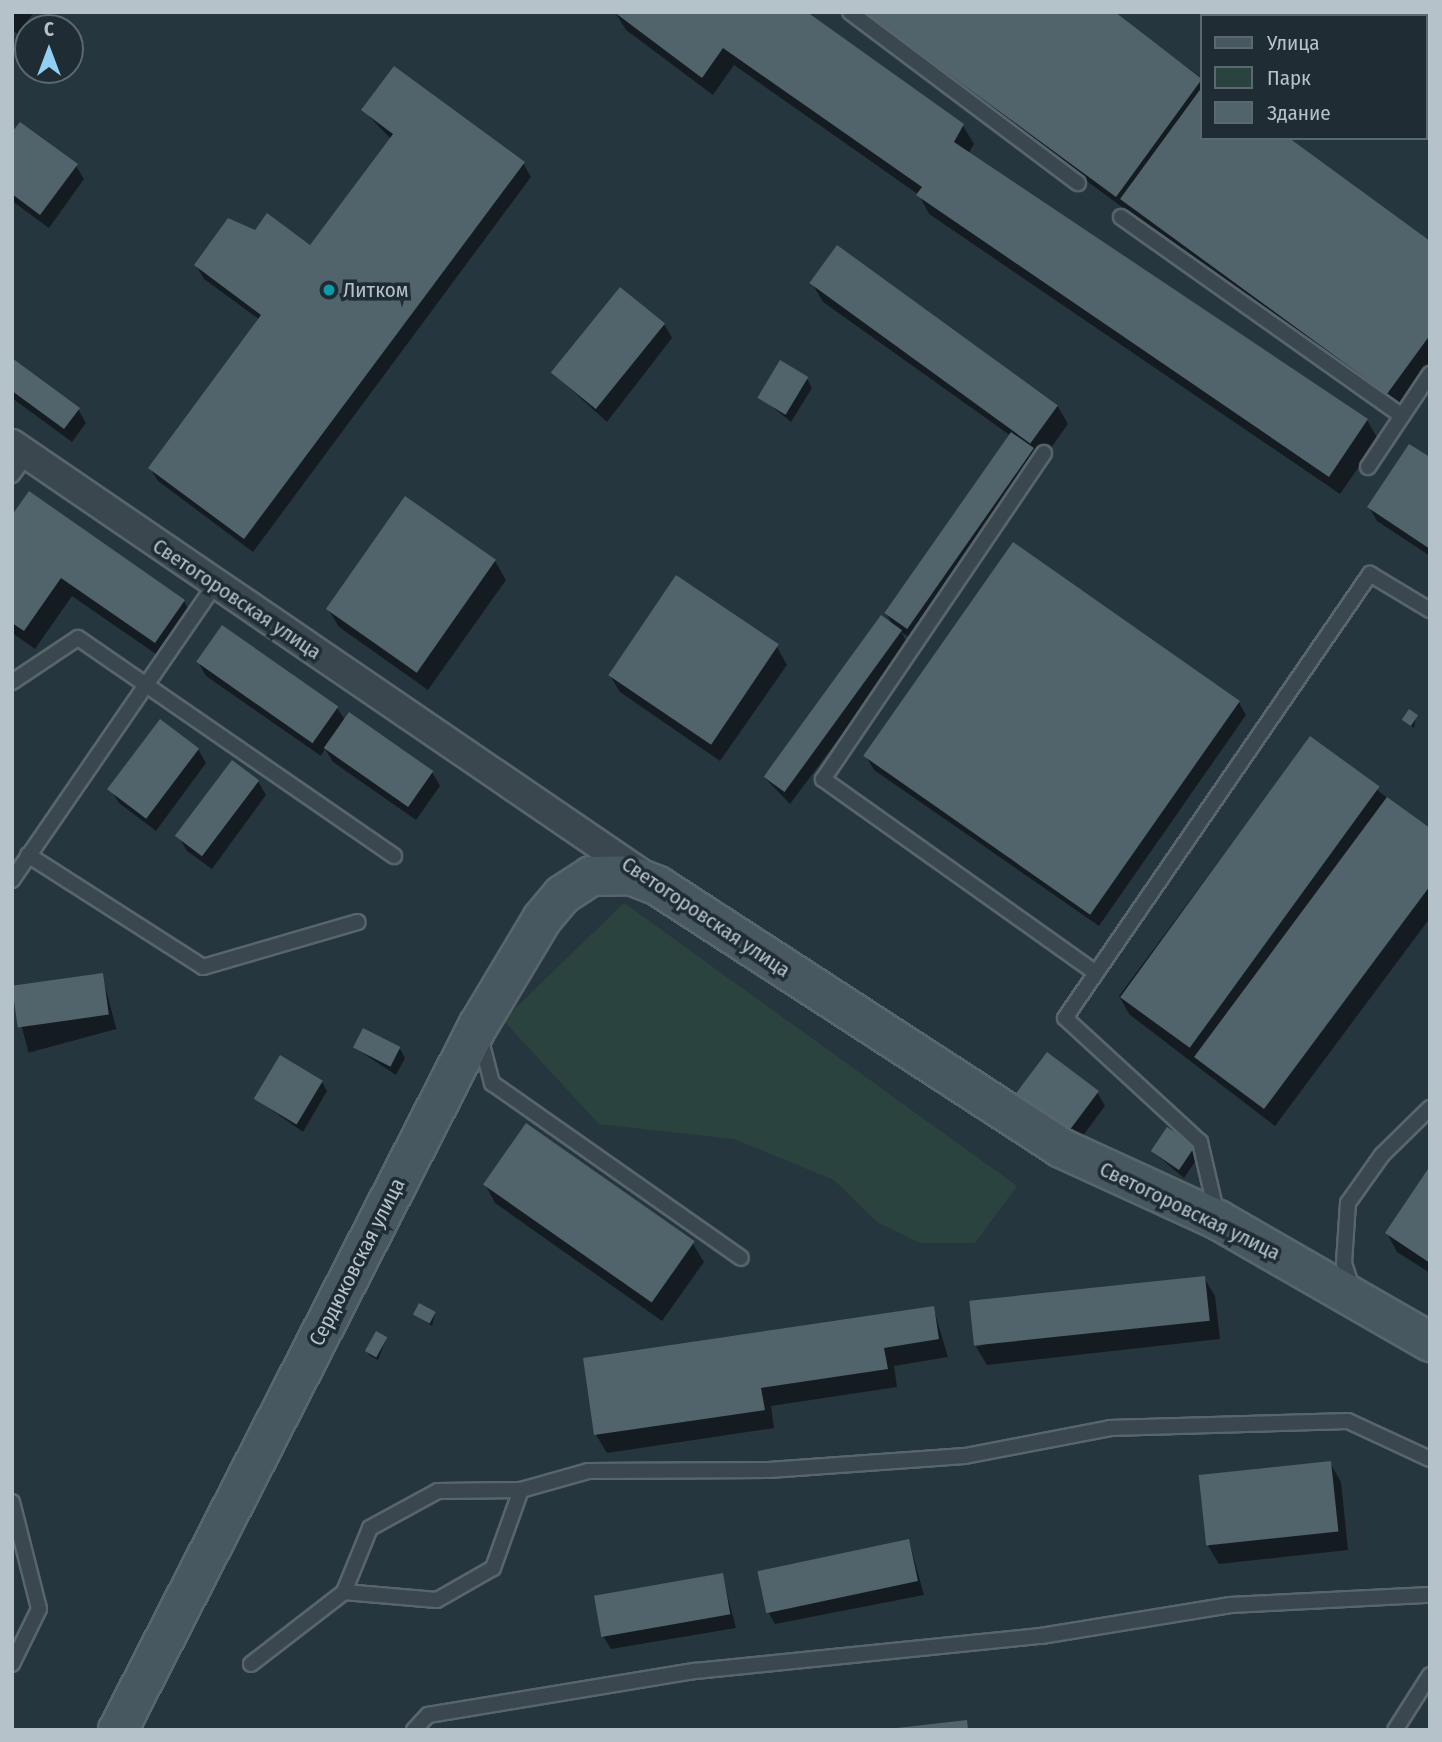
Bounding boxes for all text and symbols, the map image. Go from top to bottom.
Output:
north arrow [14,14,84,84]
legend [1200,14,1428,140]
text: С [44,18,54,41]
text: Улица [1267,30,1320,56]
text: Парк [1267,65,1311,91]
text: Здание [1267,100,1331,126]
place label: Литком [343,277,409,303]
marker: Литком [321,282,337,298]
street label: Светогоровская улица [148,533,326,665]
street label: Светогоровская улица [617,851,795,983]
street label: Светогоровская улица [1096,1156,1284,1266]
street label: Сердюковская улица [304,1174,410,1350]

